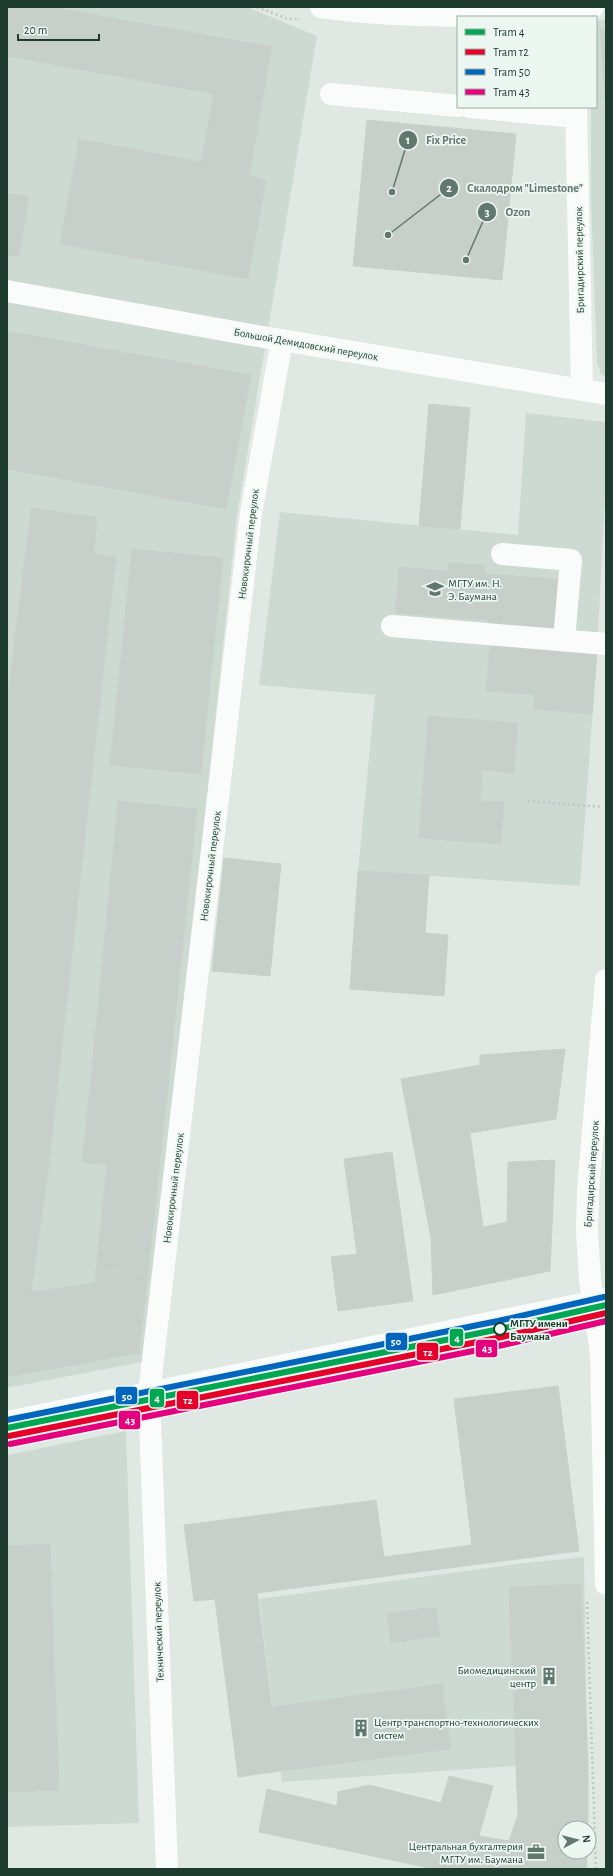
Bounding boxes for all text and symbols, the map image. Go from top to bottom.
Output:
scale bar [18,16,99,42]
legend [457,16,597,108]
text: 20 m [24,24,47,36]
text: Tram 4 [493,26,525,38]
text: Tram т2 [493,46,529,58]
text: Tram 50 [493,66,530,78]
text: Tram 43 [493,86,530,98]
callout: Fix Price [398,128,474,152]
text: 1 [406,134,410,146]
text: Fix Price [426,134,466,146]
callout: Скалодром "Limestone" [439,176,591,200]
text: 2 [446,182,452,194]
text: Скалодром "Limestone" [467,182,583,194]
callout: Ozon [477,200,538,224]
text: 3 [484,206,490,218]
text: Ozon [506,206,530,218]
street label: Бригадирский переулок [573,206,586,314]
street label: Большой Демидовский переулок [233,326,379,363]
street label: Новокирочный переулок [236,488,261,600]
place label: МГТУ им. Н. Э. Баумана [448,578,502,602]
school or university icon: МГТУ им. Н. Э. Баумана [425,579,445,599]
street label: Новокирочный переулок [198,810,223,922]
street label: Бригадирский переулок [582,1120,601,1228]
street label: Новокирочный переулок [161,1132,186,1244]
place label: МГТУ имени Баумана [510,1318,568,1342]
marker: МГТУ имени Баумана [493,1322,507,1336]
line badge: 4 [449,1328,464,1347]
line badge: 50 [385,1332,408,1351]
text: 4 [454,1333,460,1344]
text: 50 [391,1336,402,1347]
line badge: 43 [475,1339,498,1358]
line badge: т2 [416,1342,439,1361]
text: 43 [482,1343,492,1354]
text: т2 [422,1347,433,1358]
line badge: 50 [115,1386,138,1405]
line badge: 4 [149,1388,165,1408]
line badge: т2 [176,1390,199,1410]
text: 50 [122,1391,133,1402]
text: 4 [154,1393,160,1404]
text: т2 [182,1395,193,1406]
line badge: 43 [118,1410,141,1430]
text: 43 [125,1415,135,1426]
street label: Технический переулок [151,1582,166,1682]
place label: Биомедицинский центр [457,1665,536,1689]
building icon: Биомедицинский центр [539,1666,559,1686]
place label: Центр транспортно-технологических систем [374,1717,539,1741]
building icon: Центр транспортно-технологических систем [351,1718,371,1738]
north arrow [557,1820,597,1860]
text: N [581,1834,592,1843]
place label: Центральная бухгалтерия МГТУ им. Баумана [409,1841,523,1865]
office icon: Центральная бухгалтерия МГТУ им. Баумана [526,1842,546,1862]

